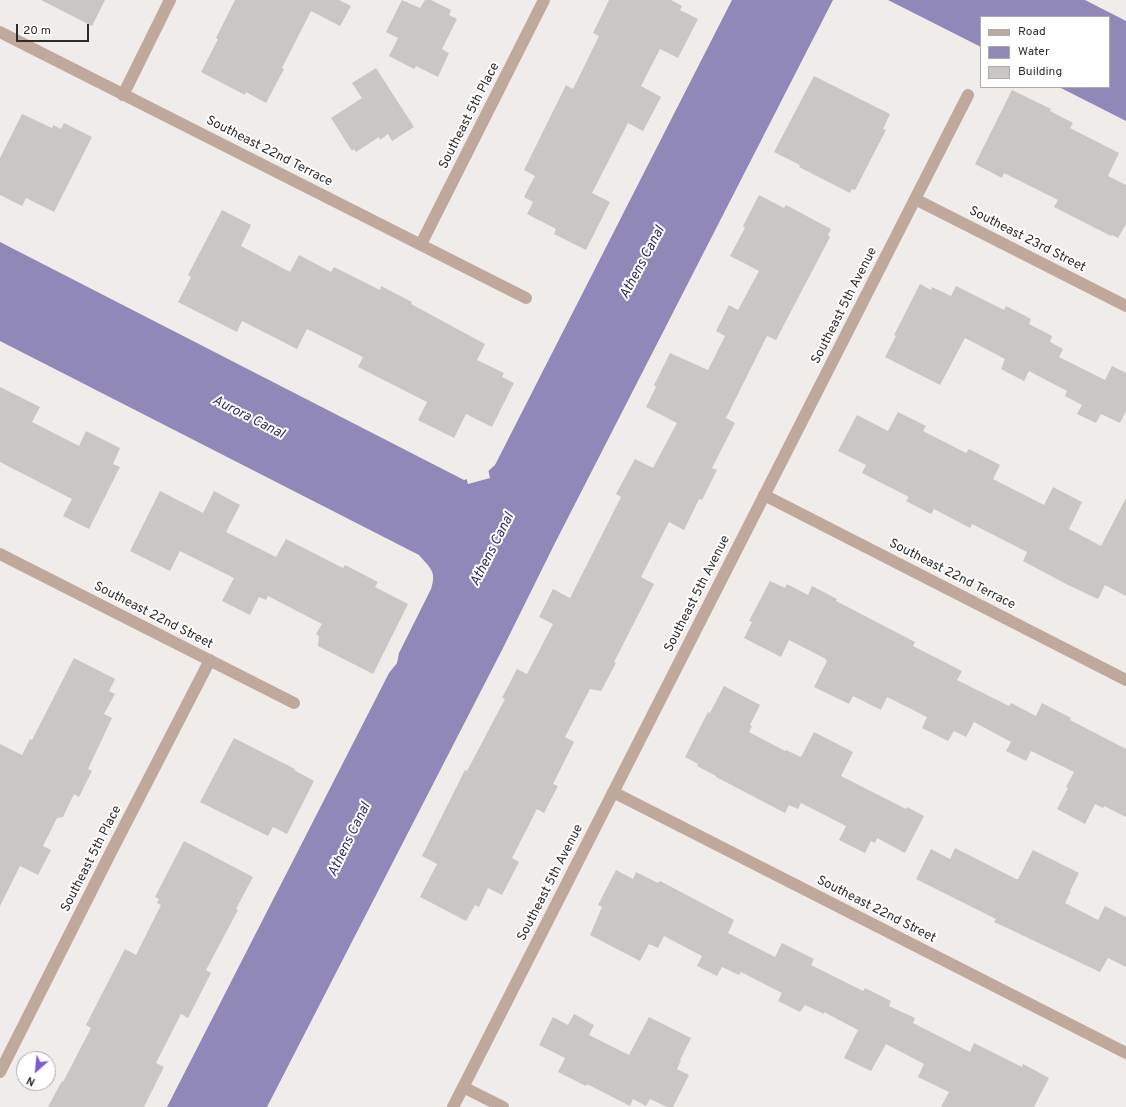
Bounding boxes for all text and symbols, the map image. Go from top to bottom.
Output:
scale bar [18,16,91,42]
legend [980,16,1110,88]
text: 20 m [23,23,51,39]
text: Road [1018,24,1046,40]
text: Water [1018,44,1050,60]
street label: Southeast 5th Place [436,60,504,172]
text: Building [1018,64,1062,80]
street label: Southeast 22nd Terrace [203,113,335,191]
street label: Southeast 23rd Street [966,204,1088,276]
water label: Athens Canal [617,224,669,302]
street label: Southeast 5th Avenue [809,245,881,367]
water label: Aurora Canal [209,393,287,443]
water label: Athens Canal [467,511,519,589]
street label: Southeast 5th Avenue [662,533,734,655]
street label: Southeast 22nd Terrace [886,536,1018,614]
street label: Southeast 22nd Street [91,579,215,653]
water label: Athens Canal [325,800,375,880]
street label: Southeast 5th Place [58,803,126,915]
street label: Southeast 5th Avenue [515,822,587,944]
street label: Southeast 22nd Street [814,873,938,947]
north arrow [16,1051,56,1091]
text: N [24,1073,38,1089]

